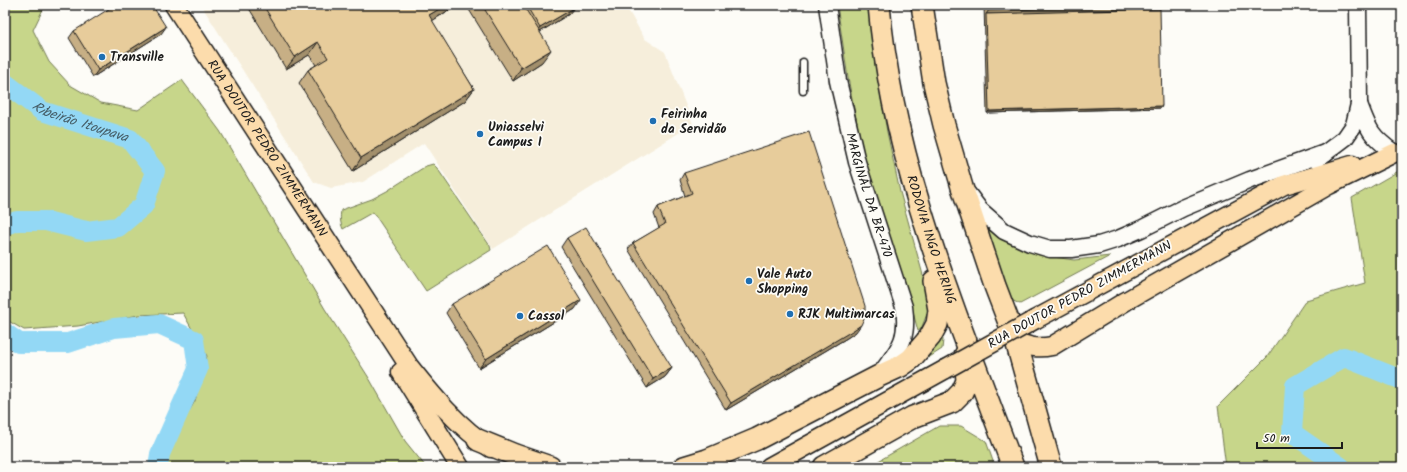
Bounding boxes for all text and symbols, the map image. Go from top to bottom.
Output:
place label: Transville [110,47,164,68]
marker: Transville [97,52,107,62]
street label: RUA DOUTOR PEDRO ZIMMERMANN [202,55,333,241]
water label: Ribeirão Itoupava [27,96,132,149]
place label: Feirinha da Servidão [661,104,726,140]
marker: Feirinha da Servidão [648,116,658,126]
place label: Uniasselvi Campus I [488,117,544,153]
marker: Uniasselvi Campus I [475,129,485,139]
street label: MARGINAL DA BR-470 [840,130,898,261]
street label: RODOVIA INGO HERING [901,173,962,307]
street label: RUA DOUTOR PEDRO ZIMMERMANN [984,235,1176,355]
place label: Vale Auto Shopping [757,264,812,300]
marker: Vale Auto Shopping [744,276,754,286]
place label: RJK Multimarcas [798,304,895,325]
place label: Cassol [528,306,565,327]
marker: RJK Multimarcas [785,309,795,319]
marker: Cassol [515,311,525,321]
scale bar [1257,424,1342,450]
text: 50 m [1263,429,1290,448]

